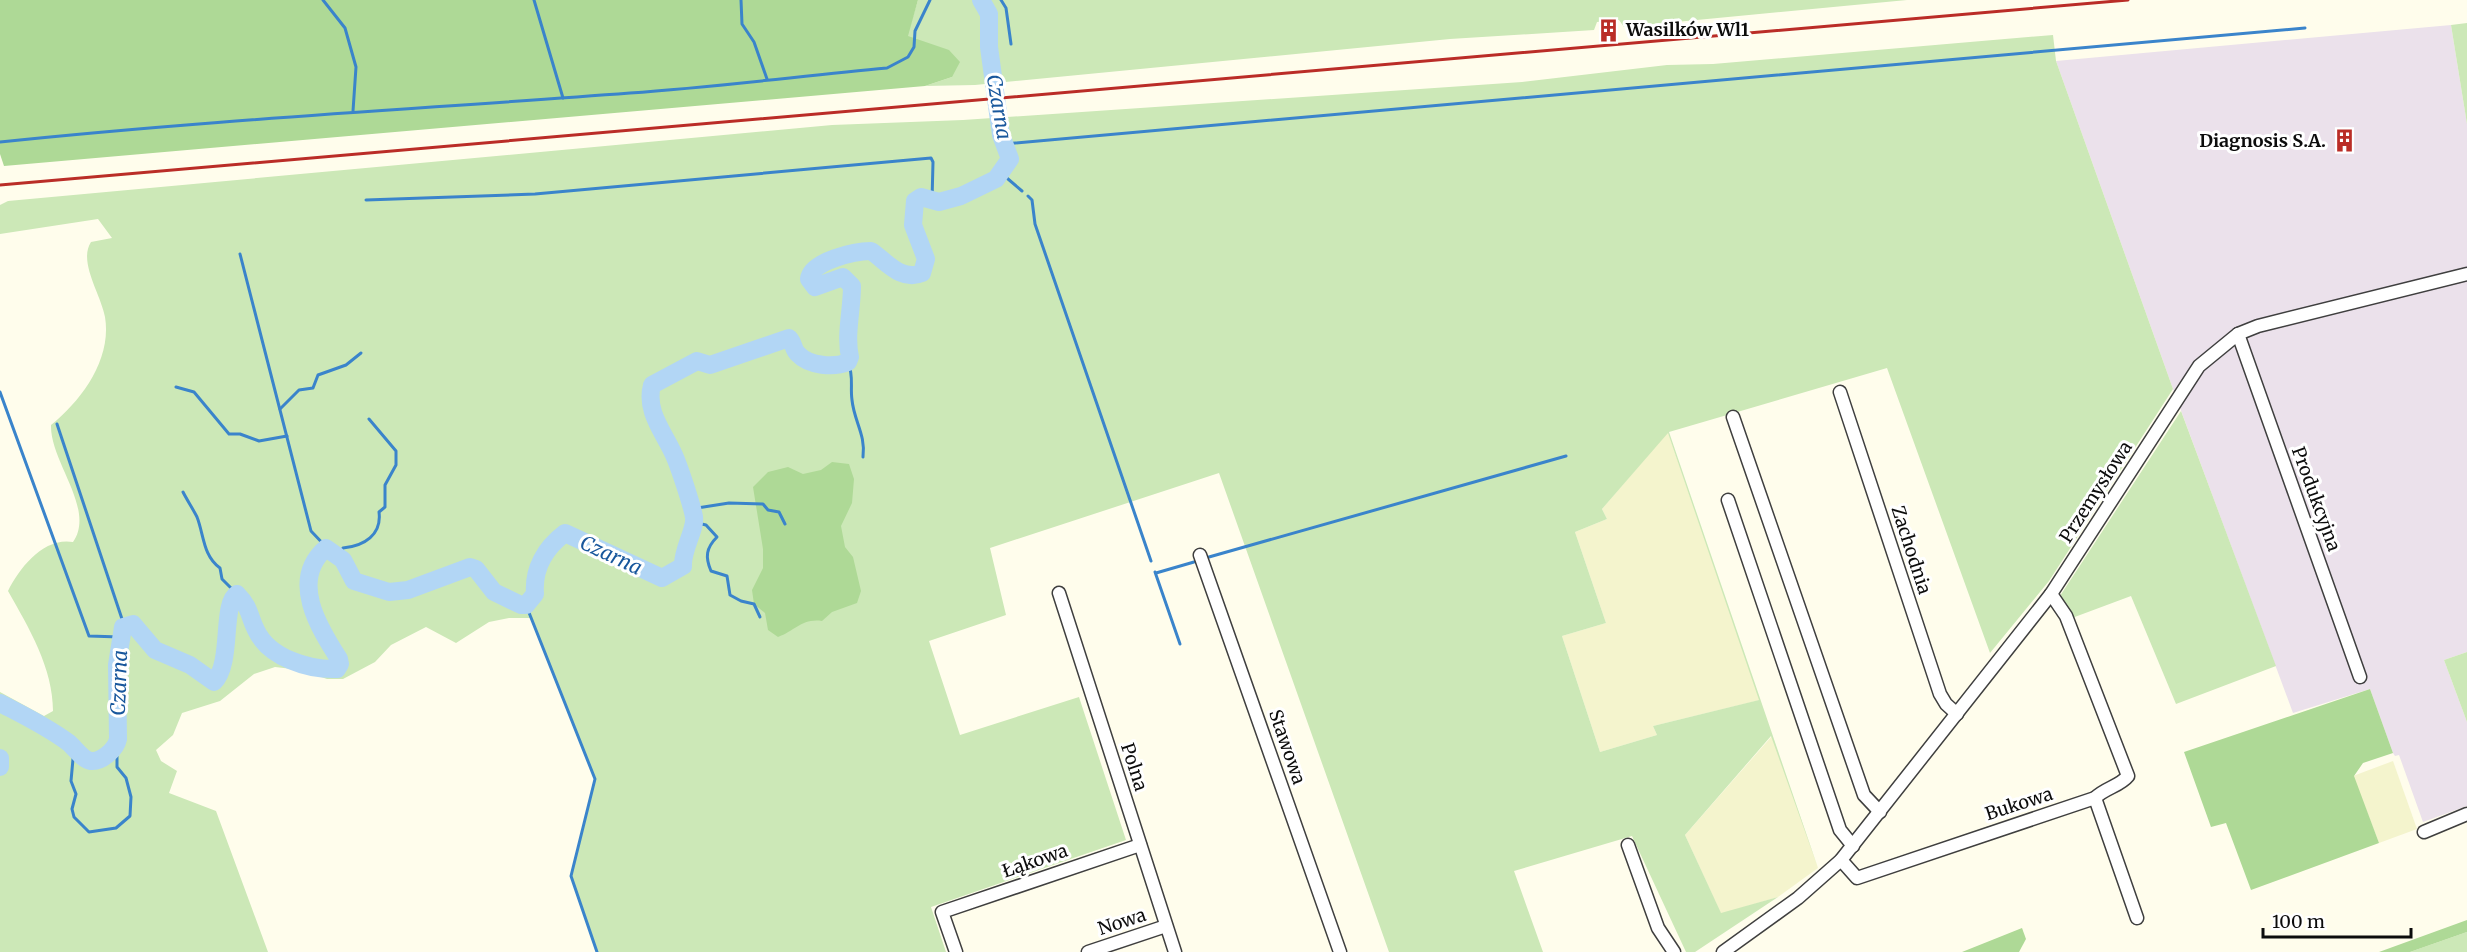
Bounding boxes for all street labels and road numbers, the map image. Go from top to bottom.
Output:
street label: Przemysłowa [2054,436,2137,547]
street label: Produkcyjna [2287,443,2346,555]
street label: Zachodnia [1886,503,1937,597]
street label: Stawowa [1264,706,1311,788]
street label: Polna [1116,740,1153,794]
street label: Bukowa [1982,782,2056,825]
street label: Łąkowa [999,839,1071,882]
street label: Nowa [1095,903,1149,940]

